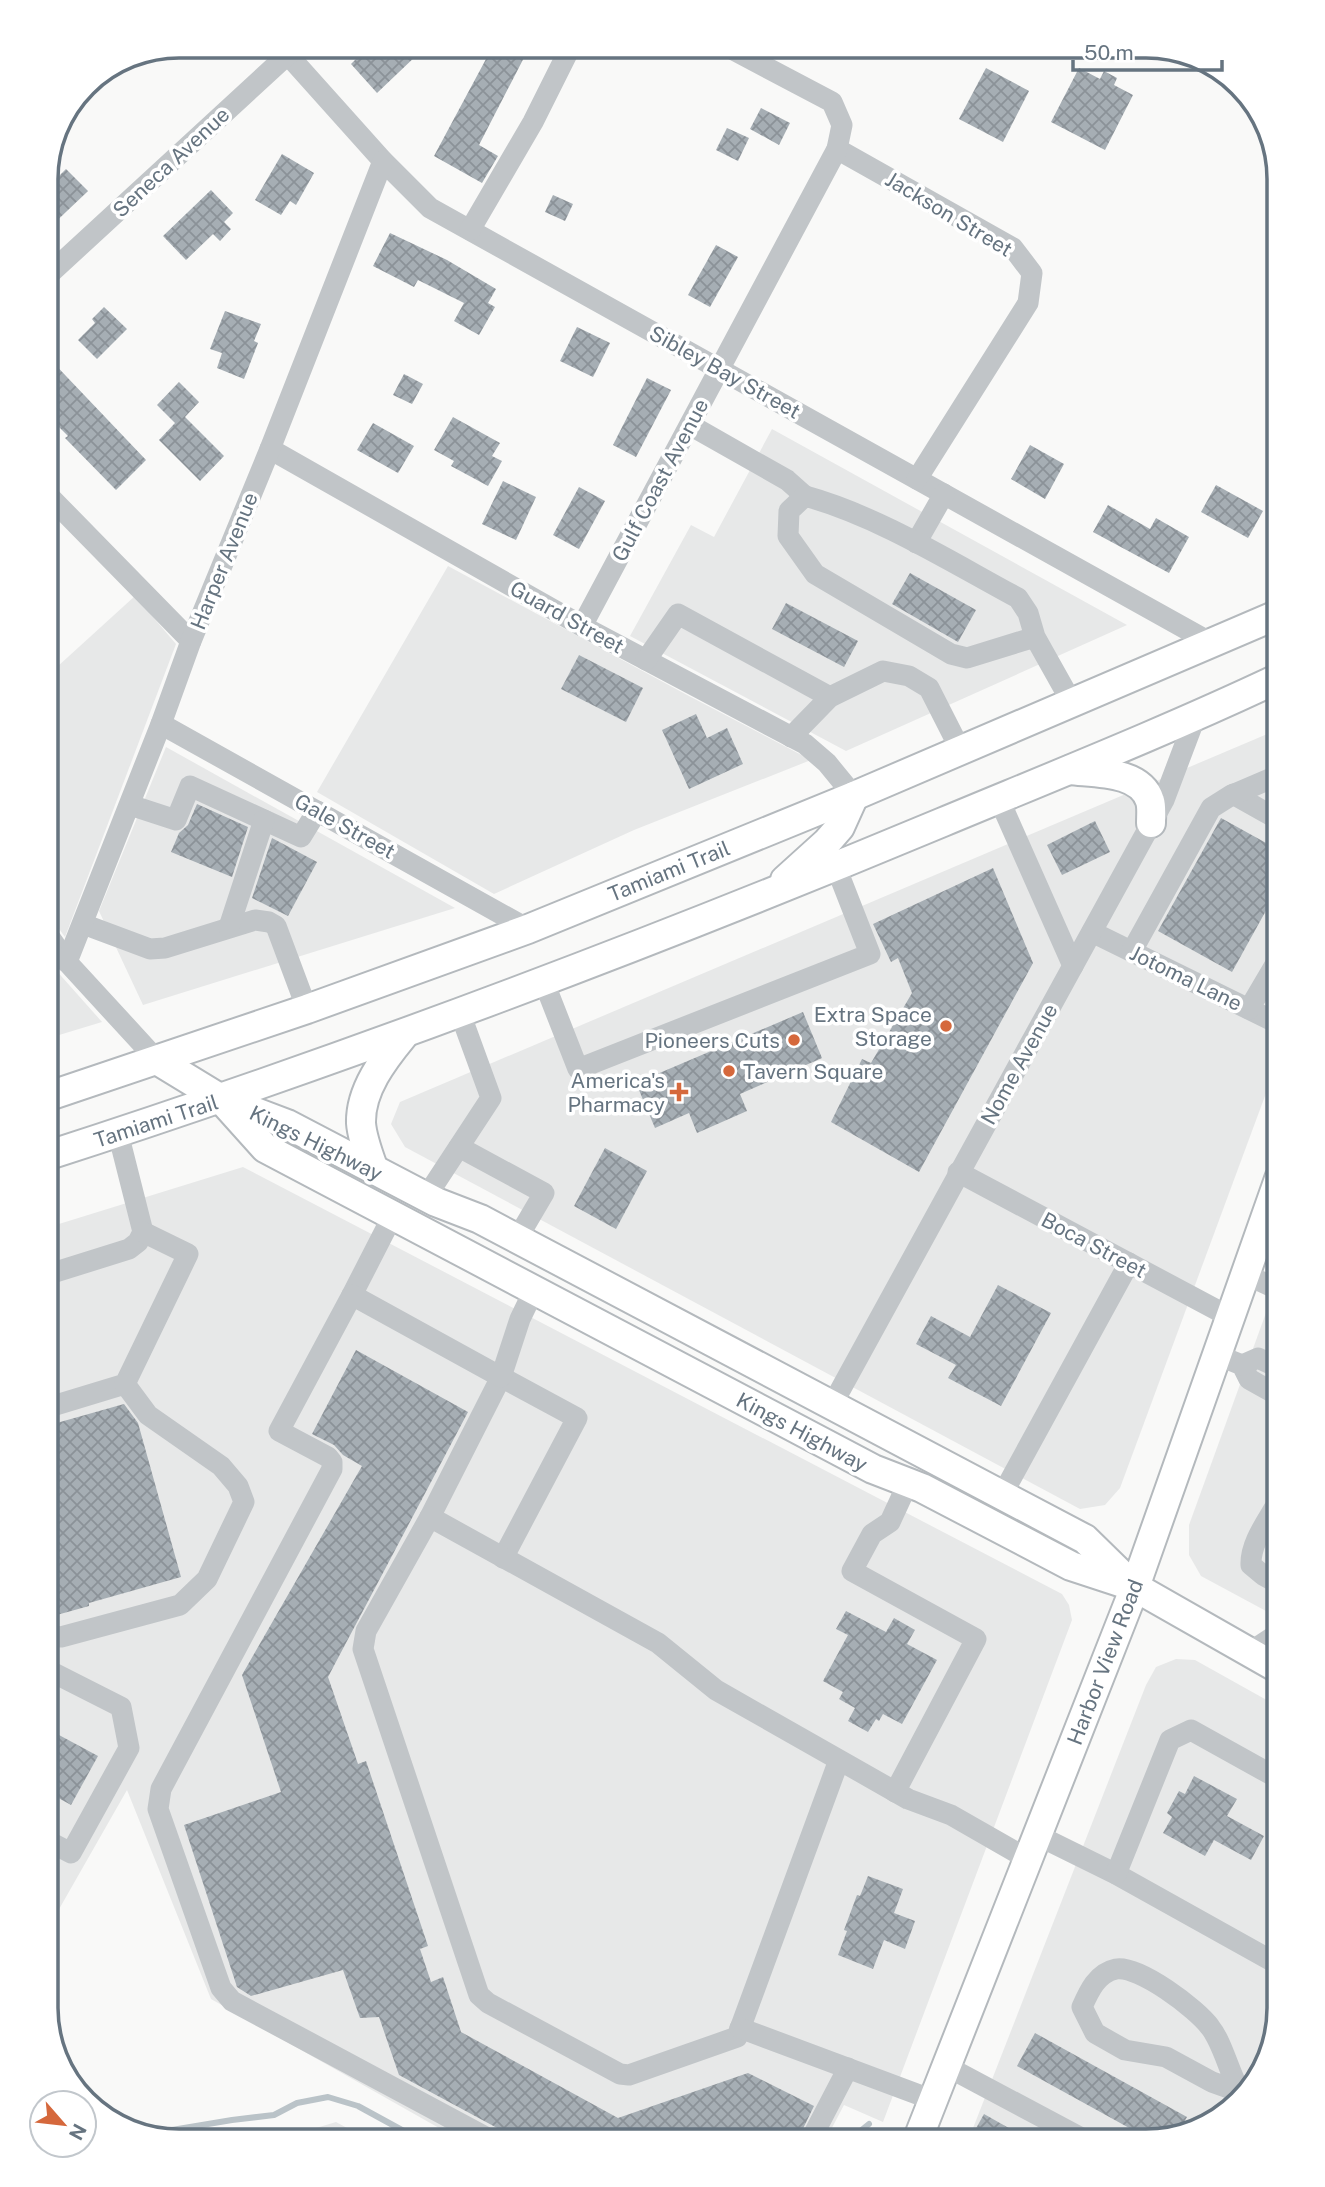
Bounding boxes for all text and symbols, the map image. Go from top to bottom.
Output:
scale bar [1073,28,1222,72]
text: 50 m [1084,40,1134,65]
street label: Seneca Avenue [108,102,234,222]
street label: Jackson Street [881,166,1017,262]
street label: Sibley Bay Street [645,320,805,424]
street label: Gulf Coast Avenue [607,394,713,566]
street label: Harper Avenue [185,489,263,633]
street label: Guard Street [506,575,628,659]
street label: Gale Street [290,788,400,864]
street label: Tamiami Trail [604,835,734,907]
street label: Jotoma Lane [1126,940,1246,1016]
street label: Nome Avenue [975,999,1063,1129]
place label: Extra Space Storage [814,1002,932,1051]
marker: Extra Space Storage [938,1018,954,1034]
place label: Pioneers Cuts [644,1028,780,1053]
marker: Pioneers Cuts [786,1032,802,1048]
place label: Tavern Square [743,1059,884,1084]
marker: Tavern Square [721,1063,737,1079]
place label: America's Pharmacy [567,1068,665,1117]
marker: America's Pharmacy [671,1084,687,1100]
street label: Tamiami Trail [91,1089,221,1153]
street label: Kings Highway [245,1100,387,1186]
street label: Boca Street [1037,1207,1151,1283]
street label: Kings Highway [732,1387,872,1477]
street label: Harbor View Road [1062,1576,1148,1748]
north arrow [28,2089,98,2159]
text: N [65,2120,91,2144]

